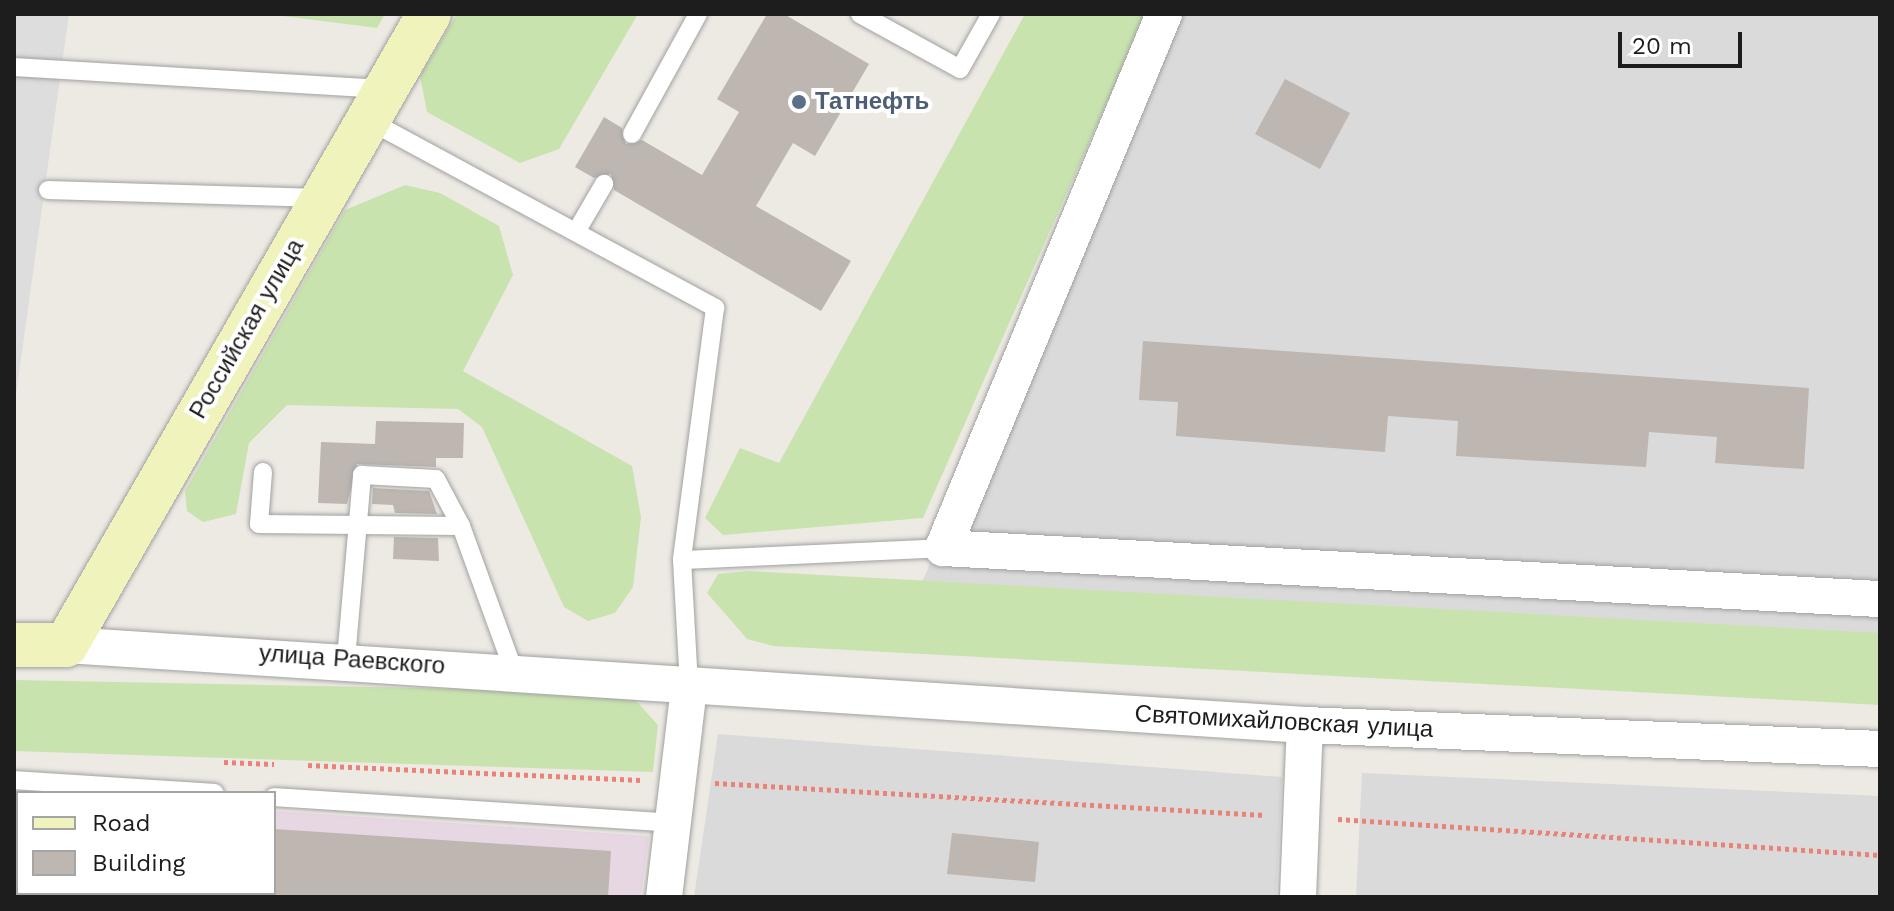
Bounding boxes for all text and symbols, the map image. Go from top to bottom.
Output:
scale bar [1622,16,1746,66]
text: 20 m [1632,32,1692,60]
place label: Татнефть [815,88,929,116]
marker: Татнефть [790,93,808,111]
street label: Российская улица [184,234,310,424]
street label: улица Раевского [258,639,446,681]
street label: Святомихайловская улица [1134,700,1434,744]
legend [16,791,276,895]
text: Road [92,809,151,837]
text: Building [92,849,185,877]

